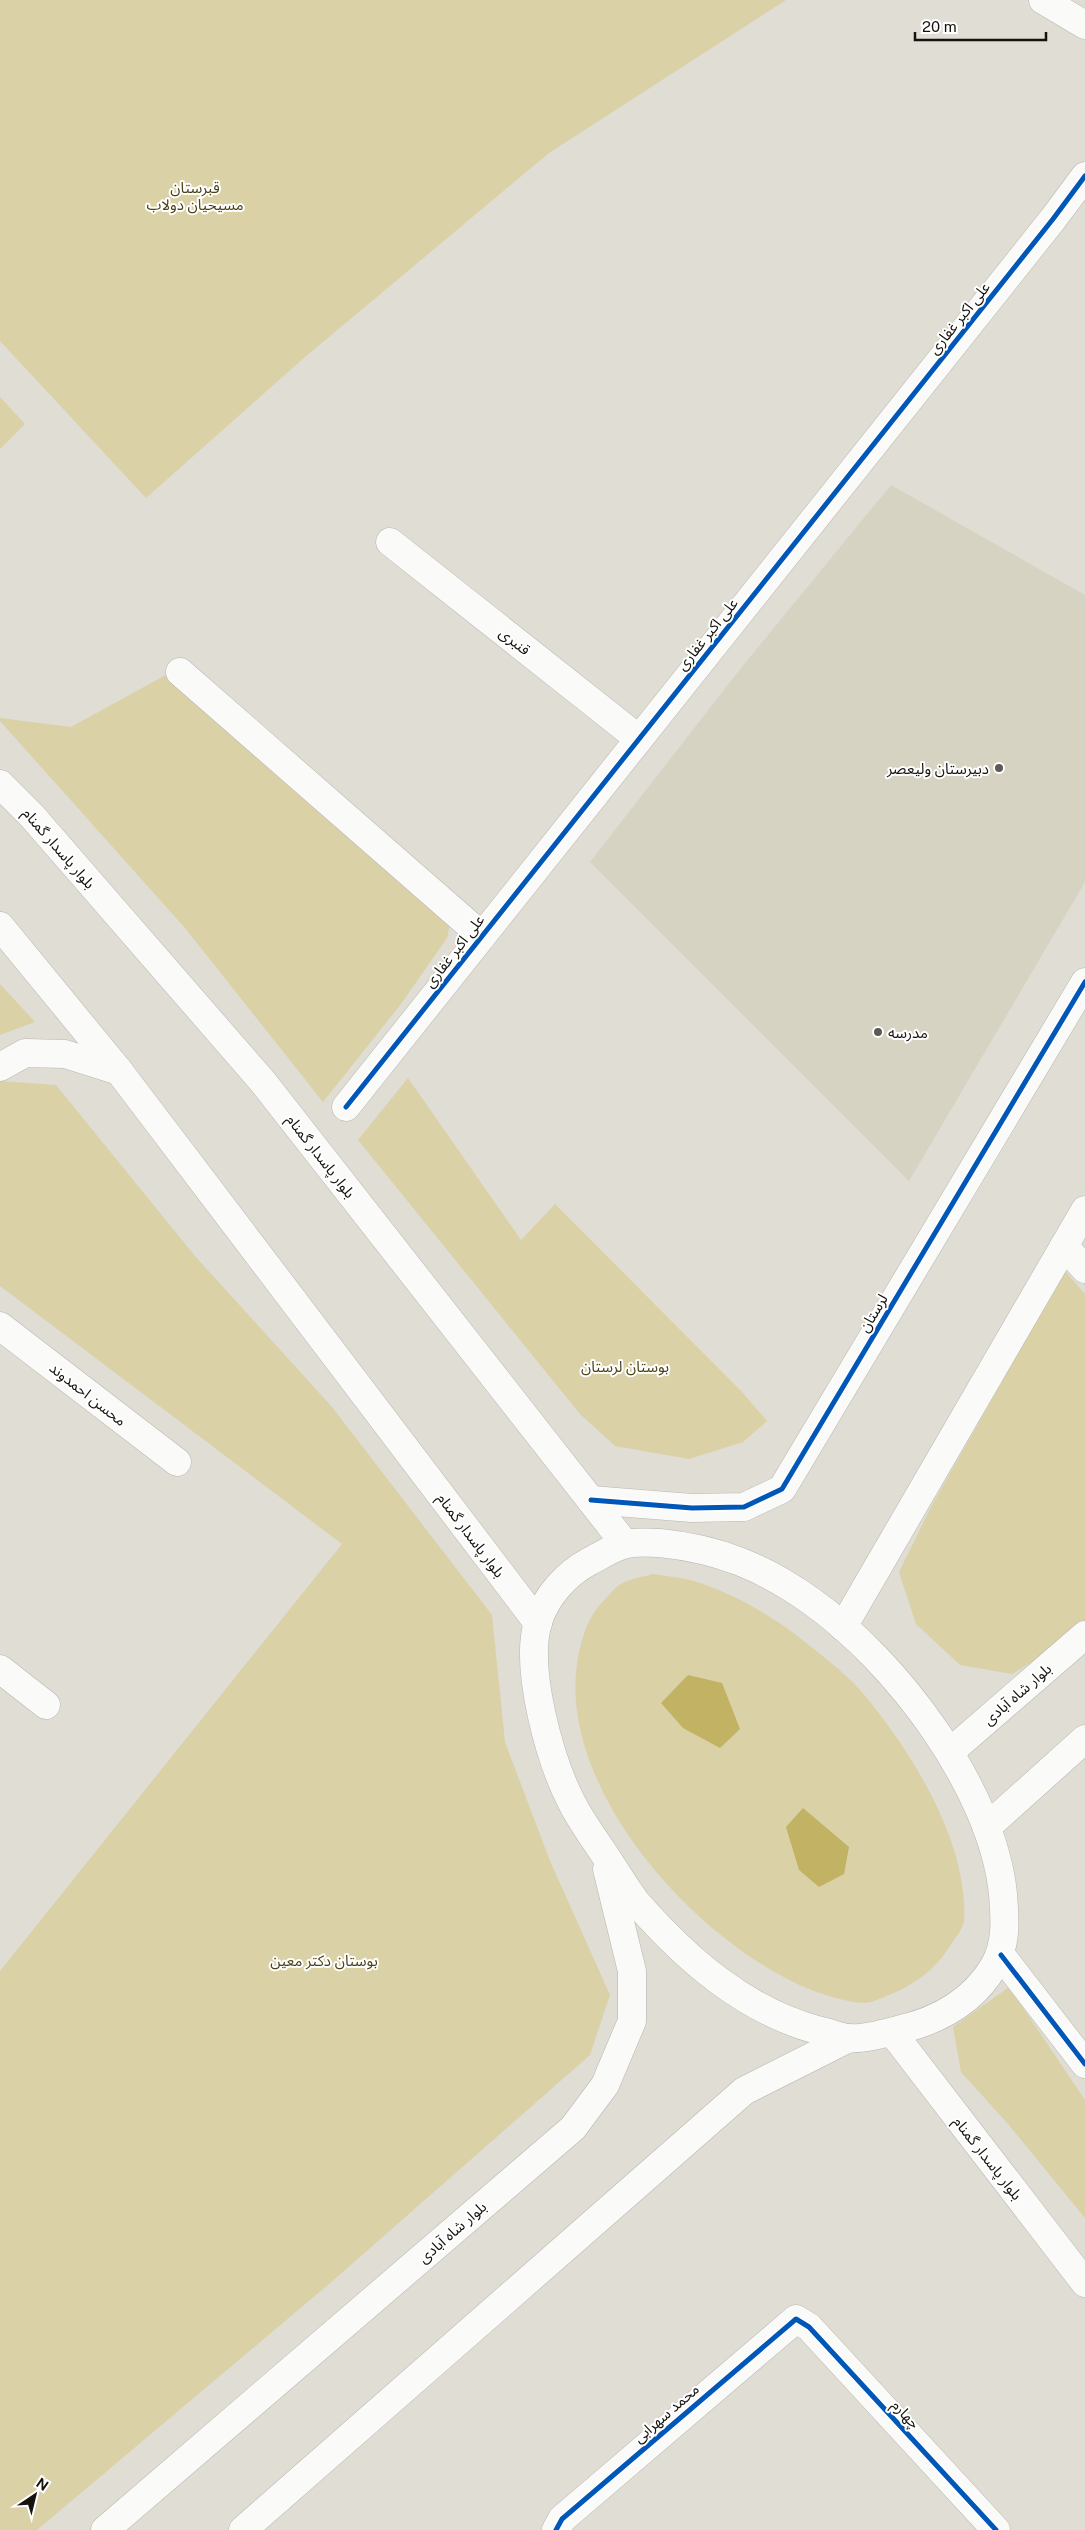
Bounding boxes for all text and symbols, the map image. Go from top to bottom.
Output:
scale bar [915,10,1046,42]
text: 20 m [922,18,957,35]
park label: قبرستان مسیحیان دولاب [146,179,244,214]
street label: علی اکبر غفاری [925,278,994,358]
street label: علی اکبر غفاری [673,594,742,674]
street label: قنبری [496,624,534,659]
place label: دبیرستان ولیعصر [886,760,989,778]
marker: دبیرستان ولیعصر [993,762,1005,774]
street label: بلوار پاسدار گمنام [17,804,99,894]
street label: علی اکبر غفاری [420,911,489,991]
place label: مدرسه [888,1024,928,1042]
marker: مدرسه [872,1026,884,1038]
street label: بلوار پاسدار گمنام [281,1111,359,1203]
street label: لرستان [855,1291,892,1336]
park label: بوستان لرستان [581,1358,669,1376]
street label: محسن احمدوند [46,1359,130,1430]
street label: بلوار پاسدار گمنام [431,1489,508,1582]
street label: بلوار شاه آبادی [979,1660,1055,1729]
park label: بوستان دکتر معین [270,1952,378,1970]
street label: بلوار پاسدار گمنام [948,2113,1026,2205]
street label: بلوار شاه آبادی [414,2198,490,2267]
street label: محمد سهرابی [630,2380,703,2447]
street label: چهارم [886,2396,924,2434]
north arrow [10,2470,60,2520]
text: N [33,2475,52,2494]

